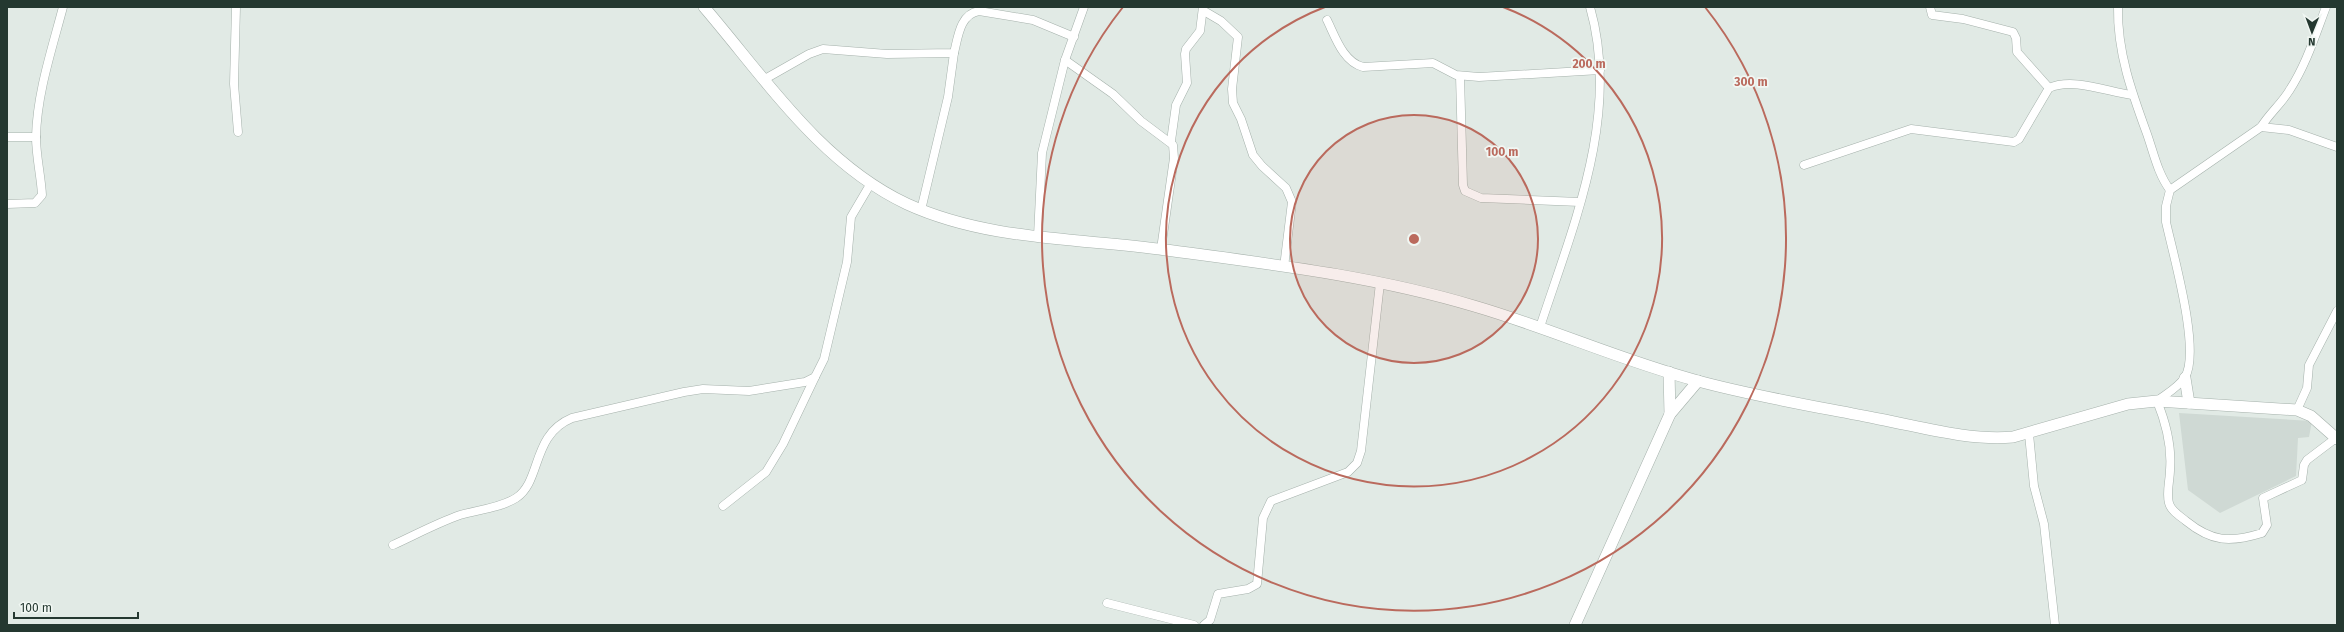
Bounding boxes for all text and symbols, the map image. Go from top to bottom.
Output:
north arrow [2292,12,2332,52]
text: N [2308,35,2316,48]
text: 200 m [1572,57,1606,71]
text: 300 m [1733,75,1768,89]
text: 100 m [1486,145,1518,159]
centre of rings [1407,232,1421,246]
scale bar [14,594,138,620]
text: 100 m [20,601,52,615]

